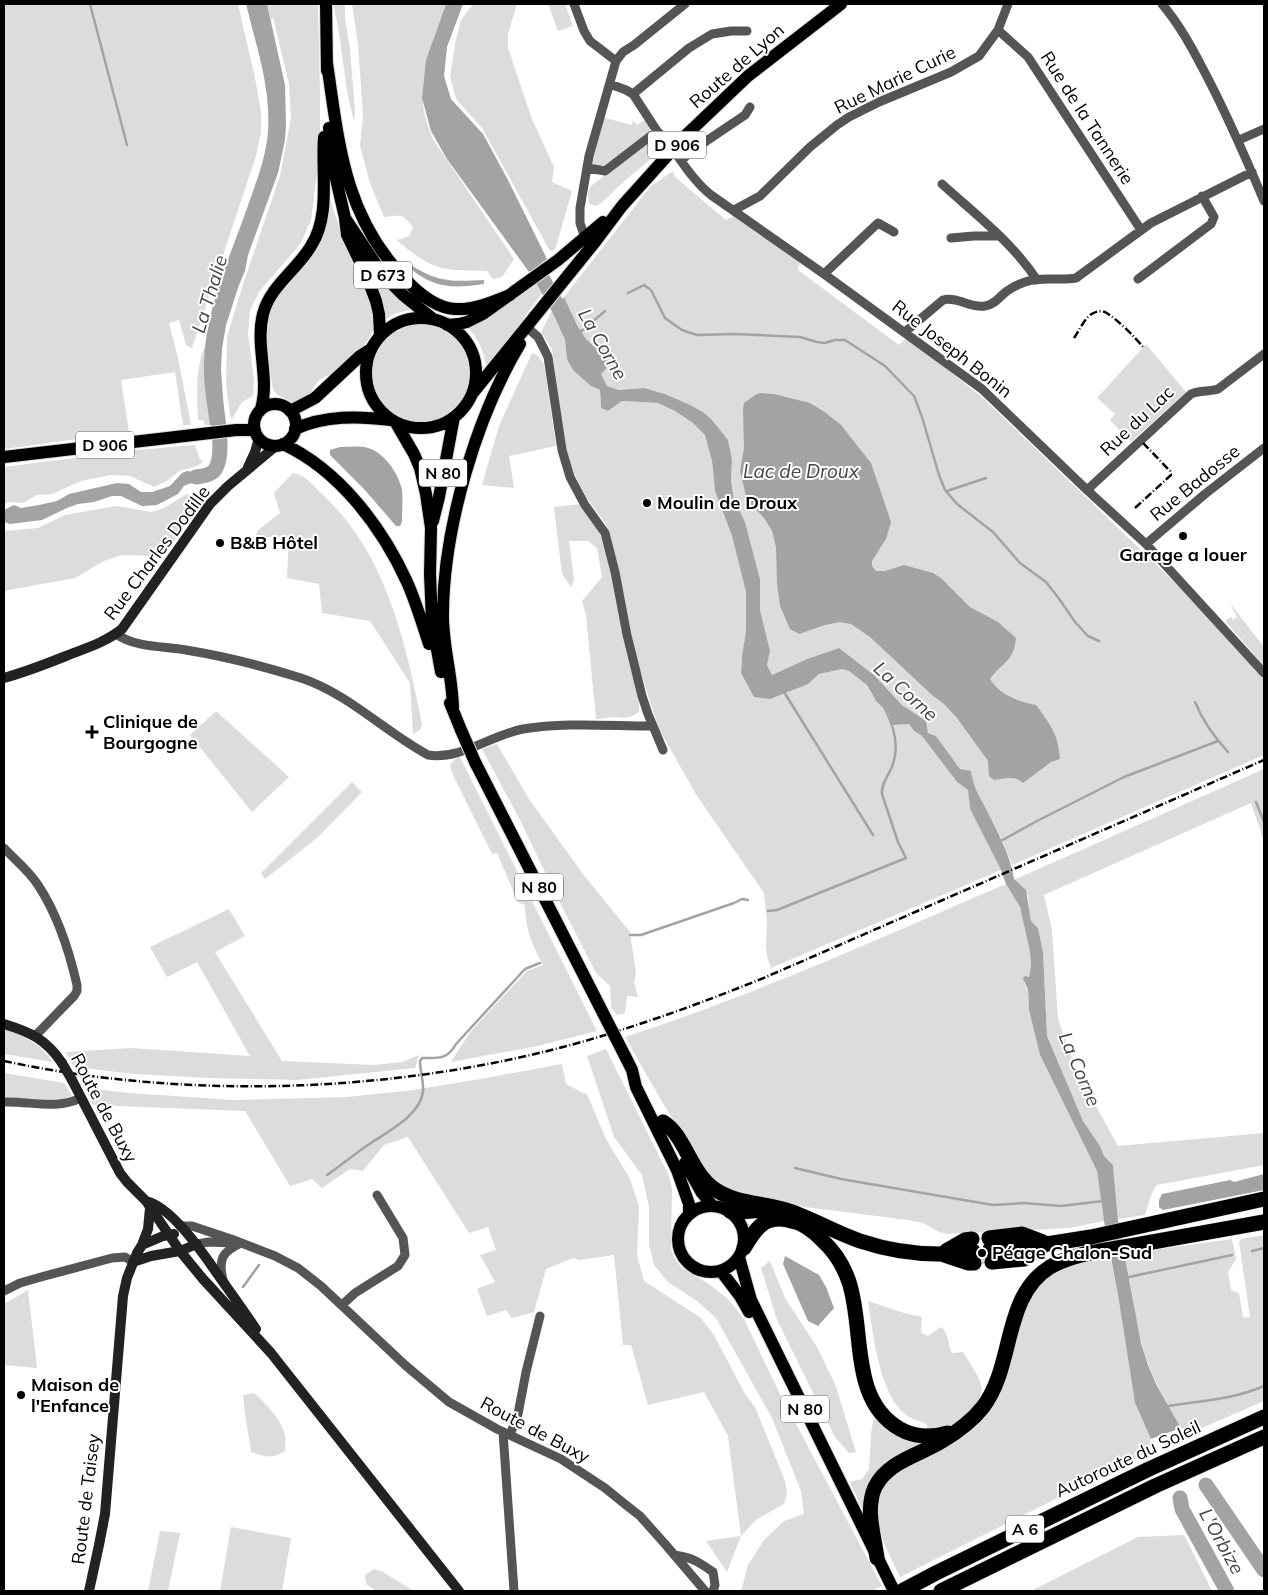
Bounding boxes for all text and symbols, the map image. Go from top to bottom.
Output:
street label: Route de Lyon [685,18,789,113]
street label: Rue Marie Curie [830,40,959,119]
street label: Rue de la Tannerie [1036,47,1139,189]
road number: D 906 [648,132,706,158]
water label: La Thalie [186,252,232,336]
road number: D 673 [354,262,412,288]
street label: Rue Joseph Bonin [888,295,1017,403]
water label: La Corne [573,304,633,384]
street label: Rue du Lac [1095,381,1178,461]
road number: D 906 [76,432,134,458]
street label: Rue Badosse [1145,439,1244,526]
road number: N 80 [419,459,467,486]
water label: Lac de Droux [743,459,860,483]
street label: Rue Charles Dodille [99,481,215,624]
place label: Moulin de Droux [657,491,798,514]
marker: Moulin de Droux [641,497,653,509]
marker: Garage a louer [1177,530,1189,542]
place label: B&B Hôtel [230,531,318,554]
marker: B&B Hôtel [214,537,226,549]
place label: Garage a louer [1119,543,1248,566]
water label: La Corne [869,656,943,726]
place label: Clinique de Bourgogne [103,710,198,754]
marker: Clinique de Bourgogne [85,725,99,739]
road number: N 80 [515,874,563,900]
water label: La Corne [1054,1028,1106,1110]
street label: Route de Buxy [66,1049,143,1167]
place label: Péage Chalon-Sud [992,1241,1152,1264]
marker: Péage Chalon-Sud [976,1247,988,1259]
place label: Maison de l'Enfance [31,1373,119,1417]
marker: Maison de l'Enfance [15,1389,27,1401]
street label: Route de Buxy [477,1391,594,1468]
road number: N 80 [781,1396,829,1422]
street label: Autoroute du Soleil [1051,1415,1204,1502]
street label: Route de Taisey [66,1432,105,1566]
water label: L'Orbize [1194,1504,1250,1578]
road number: A 6 [1006,1516,1044,1542]

